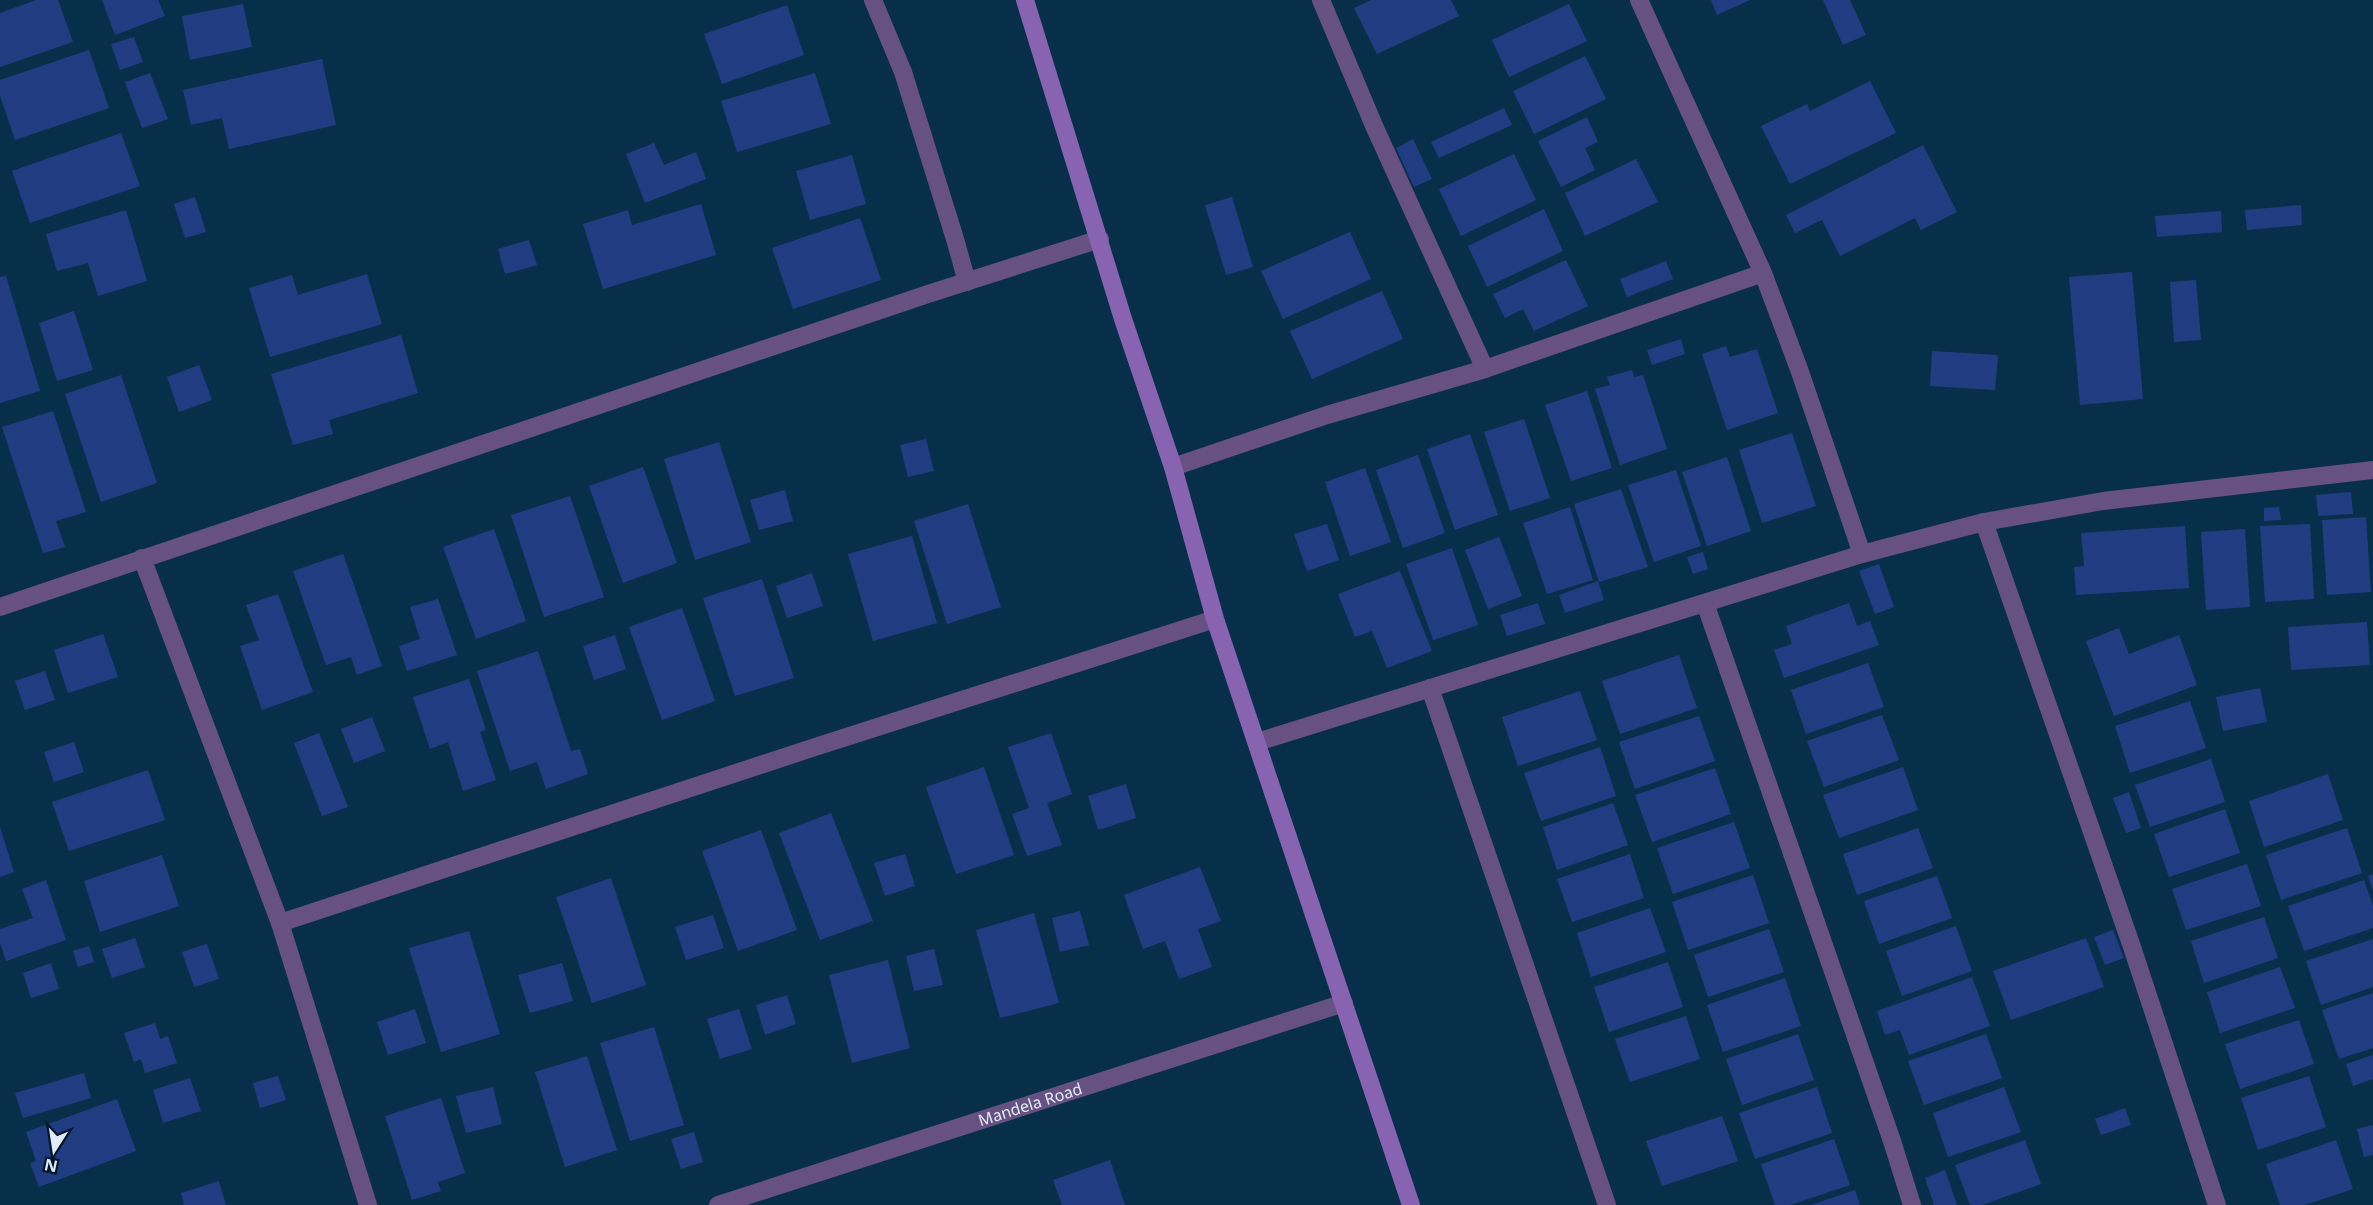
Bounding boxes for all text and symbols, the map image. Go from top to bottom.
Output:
street label: Mandela Road [975,1077,1085,1131]
north arrow [24,1121,84,1181]
text: N [42,1154,60,1178]

